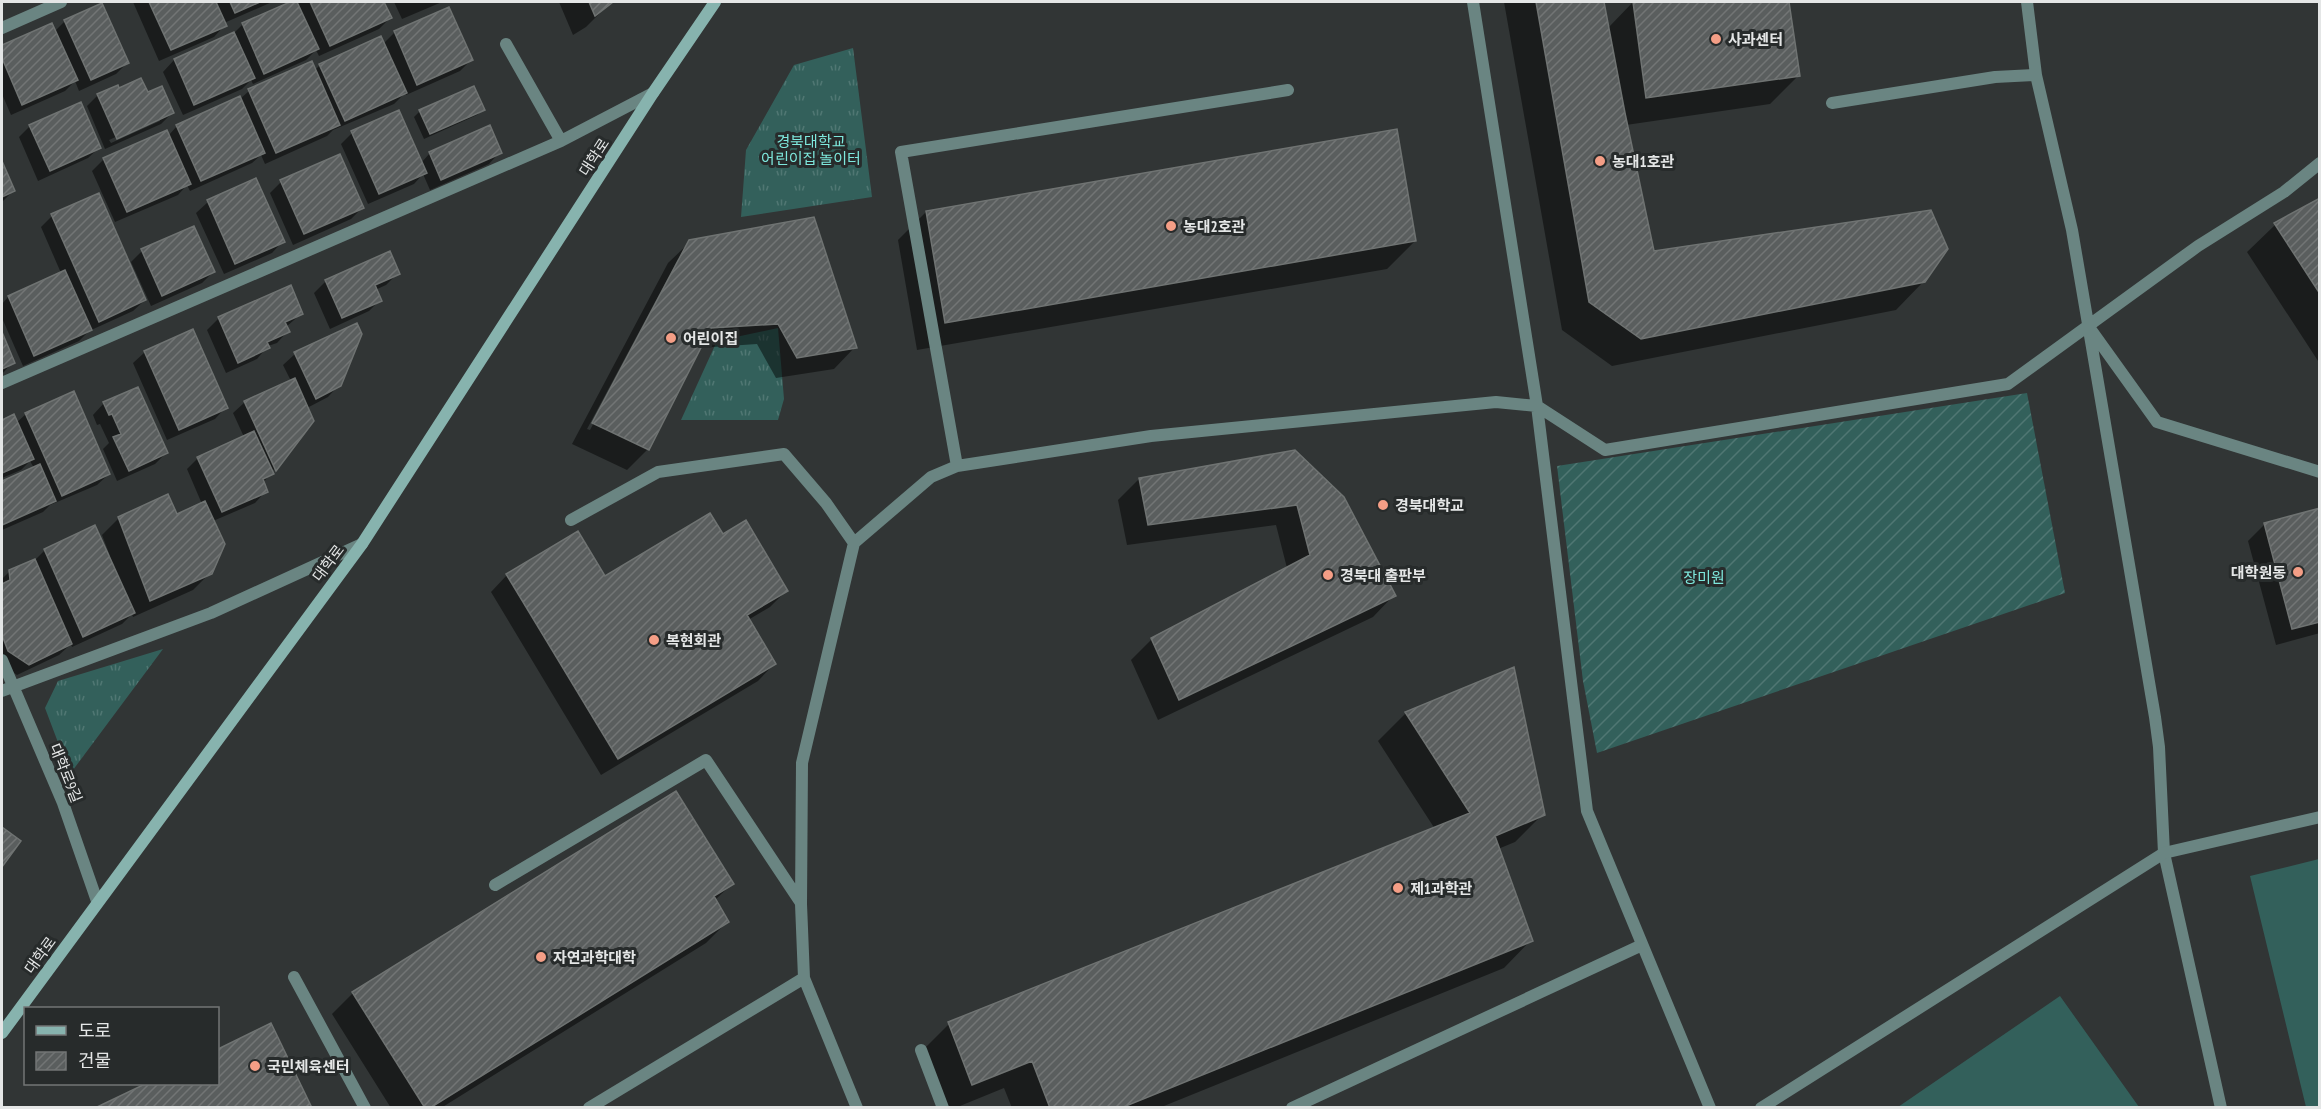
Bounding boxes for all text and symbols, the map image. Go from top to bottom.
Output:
place label: 사과센터 [1728,30,1783,49]
marker: 사과센터 [1709,32,1723,46]
park label: 경북대학교 어린이집 놀이터 [761,132,861,168]
street label: 대학로 [575,134,613,180]
place label: 농대1호관 [1612,152,1675,171]
marker: 농대1호관 [1593,154,1607,168]
place label: 농대2호관 [1183,217,1246,236]
marker: 농대2호관 [1164,219,1178,233]
place label: 어린이집 [683,329,738,348]
marker: 어린이집 [664,331,678,345]
place label: 경북대학교 [1395,496,1464,515]
marker: 경북대학교 [1376,498,1390,512]
street label: 대학로 [308,541,348,585]
place label: 대학원동 [2231,563,2286,582]
marker: 대학원동 [2291,565,2305,579]
place label: 경북대 출판부 [1340,566,1426,585]
marker: 경북대 출판부 [1321,568,1335,582]
park label: 장미원 [1683,568,1725,587]
place label: 복현회관 [666,631,721,650]
marker: 복현회관 [647,633,661,647]
street label: 대학로9길 [46,741,86,805]
place label: 제1과학관 [1410,879,1473,898]
marker: 제1과학관 [1391,881,1405,895]
street label: 대학로 [20,933,60,977]
place label: 자연과학대학 [553,948,636,967]
marker: 자연과학대학 [534,950,548,964]
legend [24,1007,219,1085]
text: 도로 [78,1019,111,1042]
text: 건물 [78,1049,111,1072]
place label: 국민체육센터 [267,1057,350,1076]
marker: 국민체육센터 [248,1059,262,1073]

